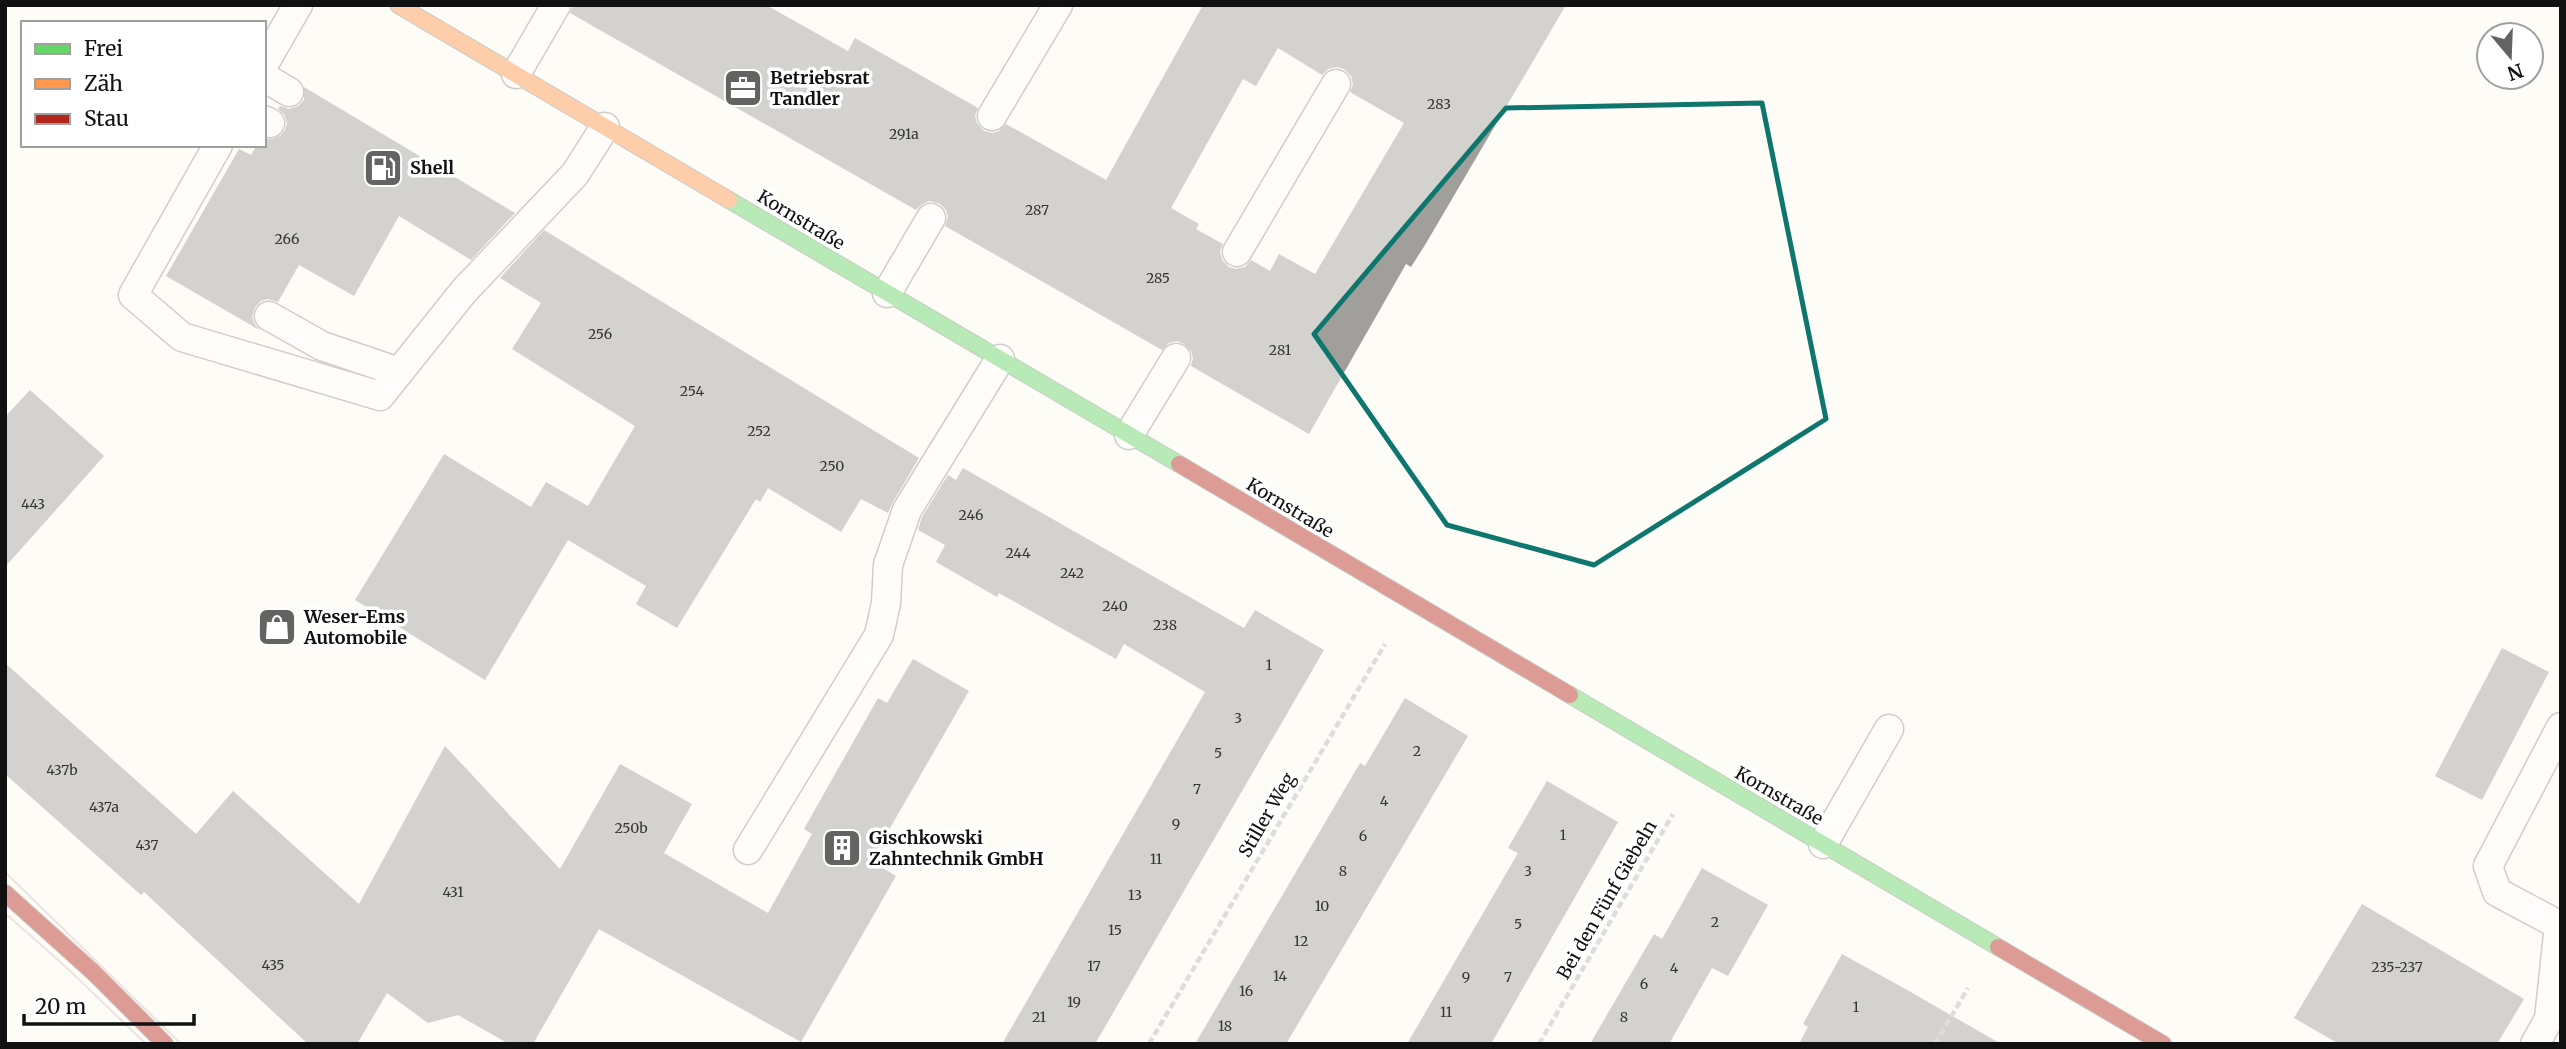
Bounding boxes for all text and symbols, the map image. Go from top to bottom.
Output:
legend [21,21,266,147]
north arrow [2475,21,2545,91]
text: Frei [84,35,123,62]
text: N [2505,58,2527,86]
place label: Betriebsrat Tandler [770,66,870,110]
office icon: Betriebsrat Tandler [722,67,764,109]
text: Zäh [84,70,123,97]
house number: 283 [1427,95,1451,113]
text: Stau [84,105,129,132]
house number: 291a [889,125,919,143]
fuel station icon: Shell [362,147,404,189]
place label: Shell [410,156,454,179]
street label: Kornstraße [753,184,849,255]
house number: 287 [1025,201,1049,219]
house number: 266 [275,230,299,248]
house number: 285 [1146,269,1170,287]
house number: 256 [588,325,612,343]
house number: 281 [1269,341,1291,359]
house number: 254 [680,382,705,400]
house number: 252 [747,422,771,440]
house number: 250 [820,457,844,475]
street label: Kornstraße [1242,472,1338,543]
house number: 443 [21,495,45,513]
house number: 246 [959,506,983,524]
house number: 244 [1005,544,1031,562]
house number: 242 [1060,564,1084,582]
house number: 240 [1102,597,1128,615]
place label: Weser-Ems Automobile [303,605,407,649]
shop icon: Weser-Ems Automobile [256,606,298,648]
house number: 238 [1153,616,1177,634]
house number: 1 [1266,656,1272,674]
house number: 3 [1234,709,1242,727]
house number: 2 [1413,742,1421,760]
house number: 5 [1214,744,1222,762]
house number: 437b [46,761,78,779]
street label: Kornstraße [1731,761,1827,830]
street label: Stiller Weg [1233,768,1300,861]
house number: 7 [1193,780,1201,798]
house number: 4 [1380,792,1389,810]
house number: 437a [89,798,119,816]
house number: 9 [1172,815,1180,833]
street label: Bei den Fünf Giebeln [1552,816,1661,983]
house number: 250b [614,819,648,837]
place label: Gischkowski Zahntechnik GmbH [869,826,1044,870]
house number: 1 [1560,826,1566,844]
building icon: Gischkowski Zahntechnik GmbH [821,827,863,869]
house number: 6 [1359,827,1367,845]
house number: 437 [136,836,158,854]
house number: 11 [1150,850,1162,868]
house number: 8 [1339,862,1347,880]
house number: 3 [1524,862,1532,880]
house number: 431 [442,883,464,901]
house number: 13 [1128,886,1142,904]
house number: 10 [1315,897,1329,915]
house number: 2 [1711,913,1719,931]
house number: 5 [1514,915,1522,933]
house number: 15 [1108,921,1122,939]
house number: 12 [1294,932,1308,950]
house number: 435 [262,956,284,974]
house number: 17 [1087,957,1101,975]
house number: 235-237 [2371,958,2423,976]
house number: 4 [1670,959,1679,977]
house number: 14 [1273,967,1287,985]
house number: 9 [1462,968,1470,986]
house number: 7 [1504,968,1512,986]
house number: 6 [1640,975,1648,993]
scale bar [24,982,194,1026]
house number: 16 [1239,982,1253,1000]
text: 20 m [35,993,87,1020]
house number: 19 [1067,993,1081,1011]
house number: 1 [1853,998,1859,1016]
house number: 11 [1440,1003,1452,1021]
house number: 21 [1032,1008,1046,1026]
house number: 8 [1620,1008,1628,1026]
house number: 18 [1218,1017,1232,1035]

